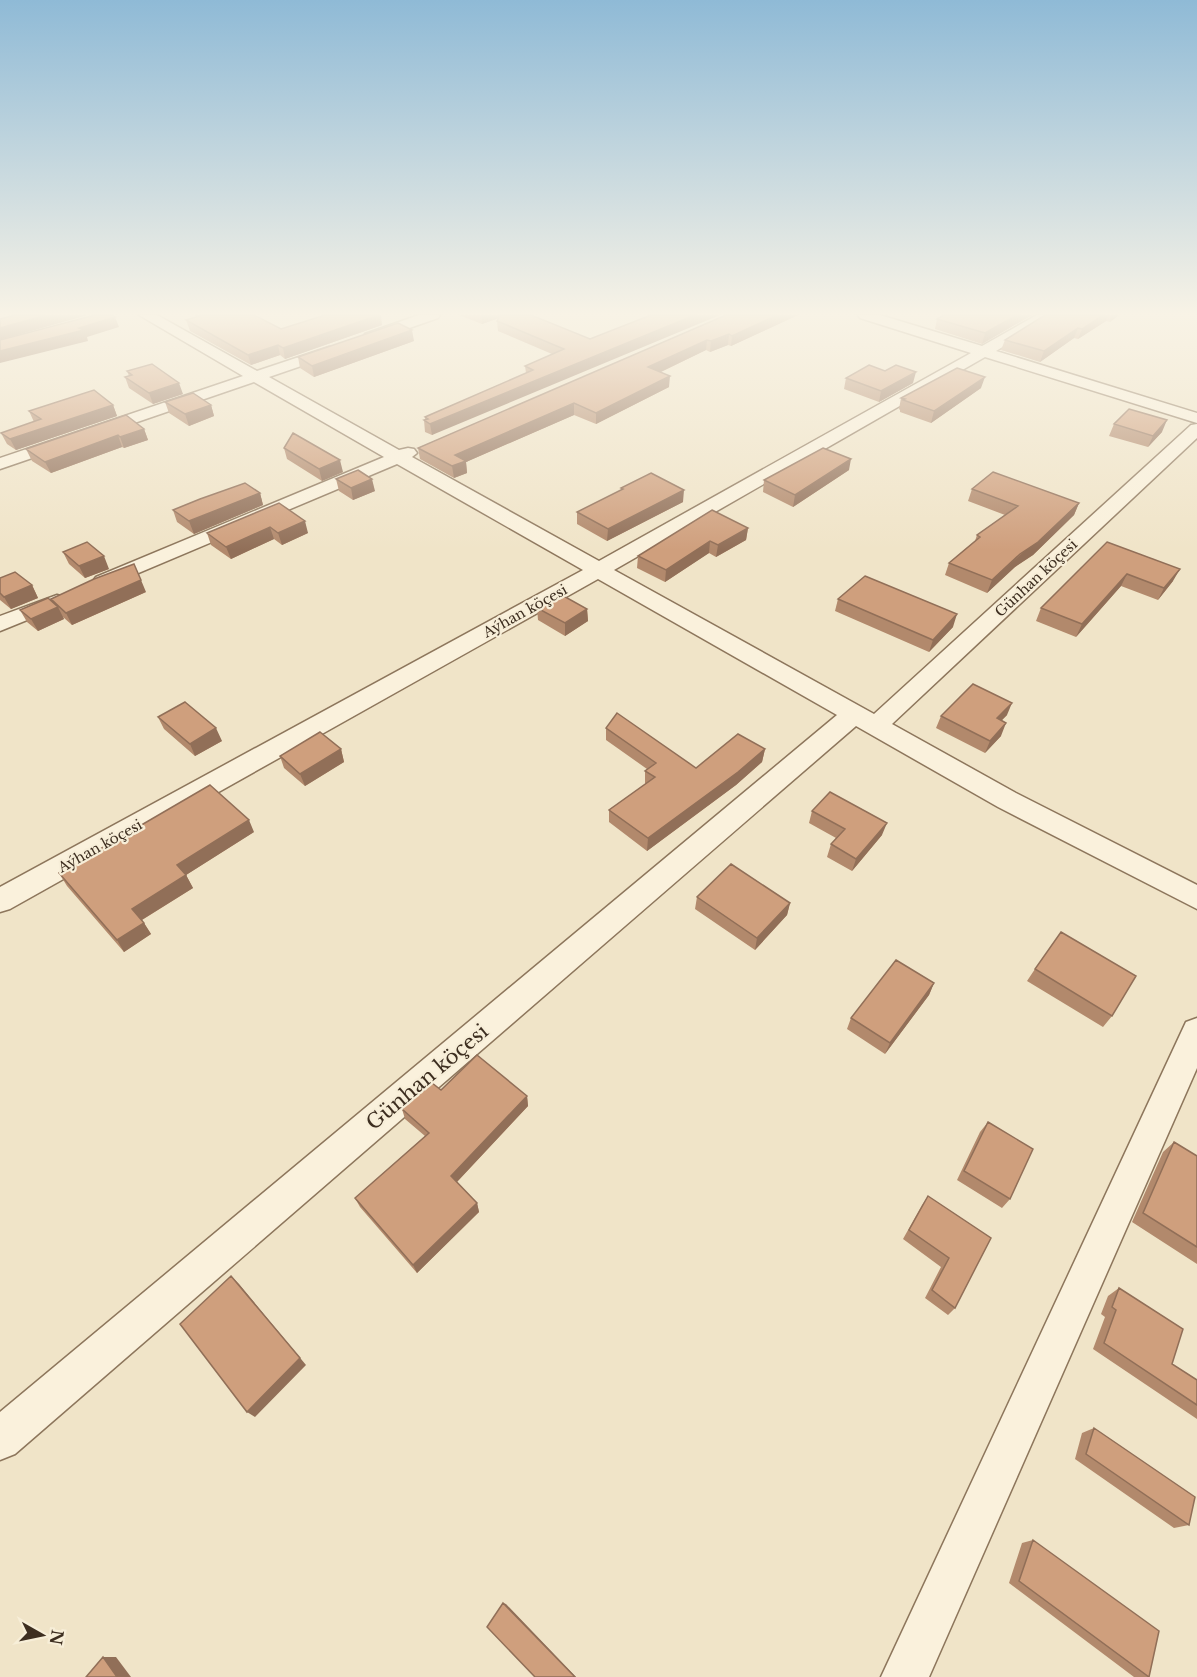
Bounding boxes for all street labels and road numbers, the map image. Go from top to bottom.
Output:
street label: Günhan köçesi [991,535,1081,621]
street label: Aýhan köçesi [479,580,571,642]
street label: Aýhan köçesi [54,815,146,877]
street label: Günhan köçesi [361,1019,493,1135]

